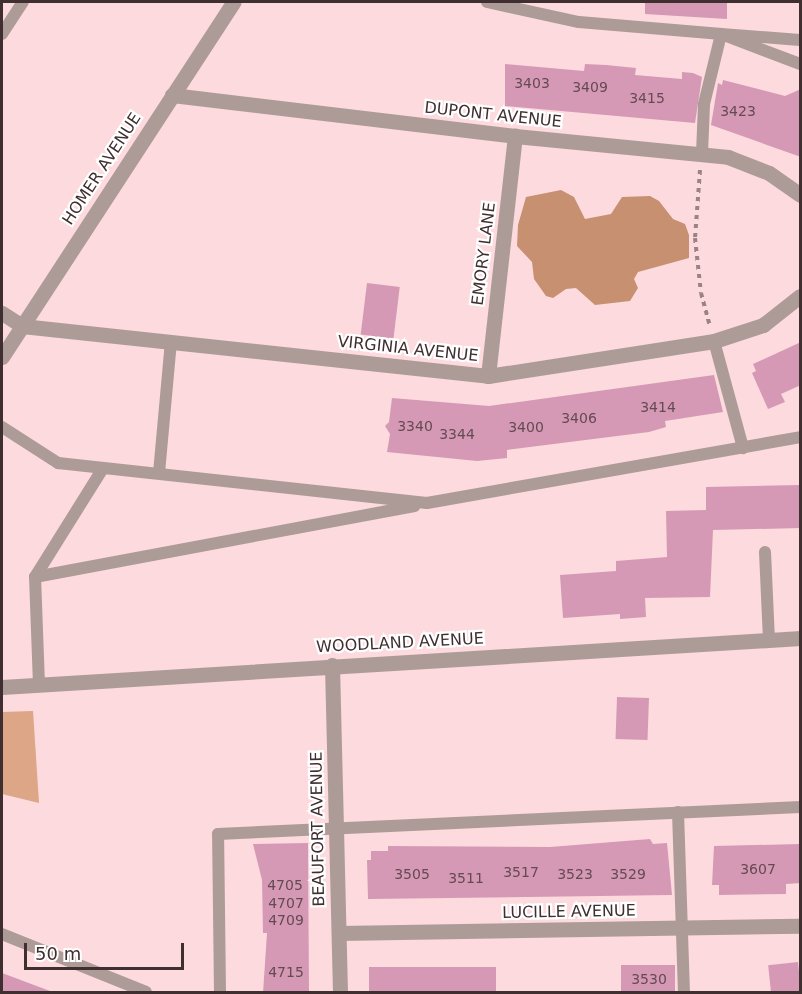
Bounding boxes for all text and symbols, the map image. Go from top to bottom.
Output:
house number: 3403 [514,75,550,91]
house number: 3409 [572,79,608,95]
house number: 3415 [629,90,665,106]
street label: DUPONT AVENUE [423,98,563,132]
house number: 3423 [720,103,756,119]
street label: HOMER AVENUE [59,109,145,229]
street label: EMORY LANE [468,201,500,307]
street label: VIRGINIA AVENUE [337,332,479,366]
house number: 3414 [640,399,676,415]
house number: 3406 [561,410,597,426]
house number: 3340 [397,418,433,434]
house number: 3400 [508,419,544,435]
house number: 3344 [439,426,475,442]
street label: WOODLAND AVENUE [316,629,484,657]
street label: BEAUFORT AVENUE [307,751,329,907]
house number: 3607 [740,861,776,877]
house number: 3517 [503,864,539,880]
house number: 3505 [394,866,430,882]
house number: 3523 [557,866,593,882]
house number: 3529 [610,866,646,882]
house number: 3511 [448,870,484,886]
house number: 4705 [267,877,303,893]
house number: 4707 [268,895,304,911]
street label: LUCILLE AVENUE [502,901,636,923]
house number: 4709 [268,912,304,928]
scale bar [27,931,188,969]
text: 50 m [35,943,81,964]
house number: 4715 [268,964,304,980]
house number: 3530 [631,971,667,987]

